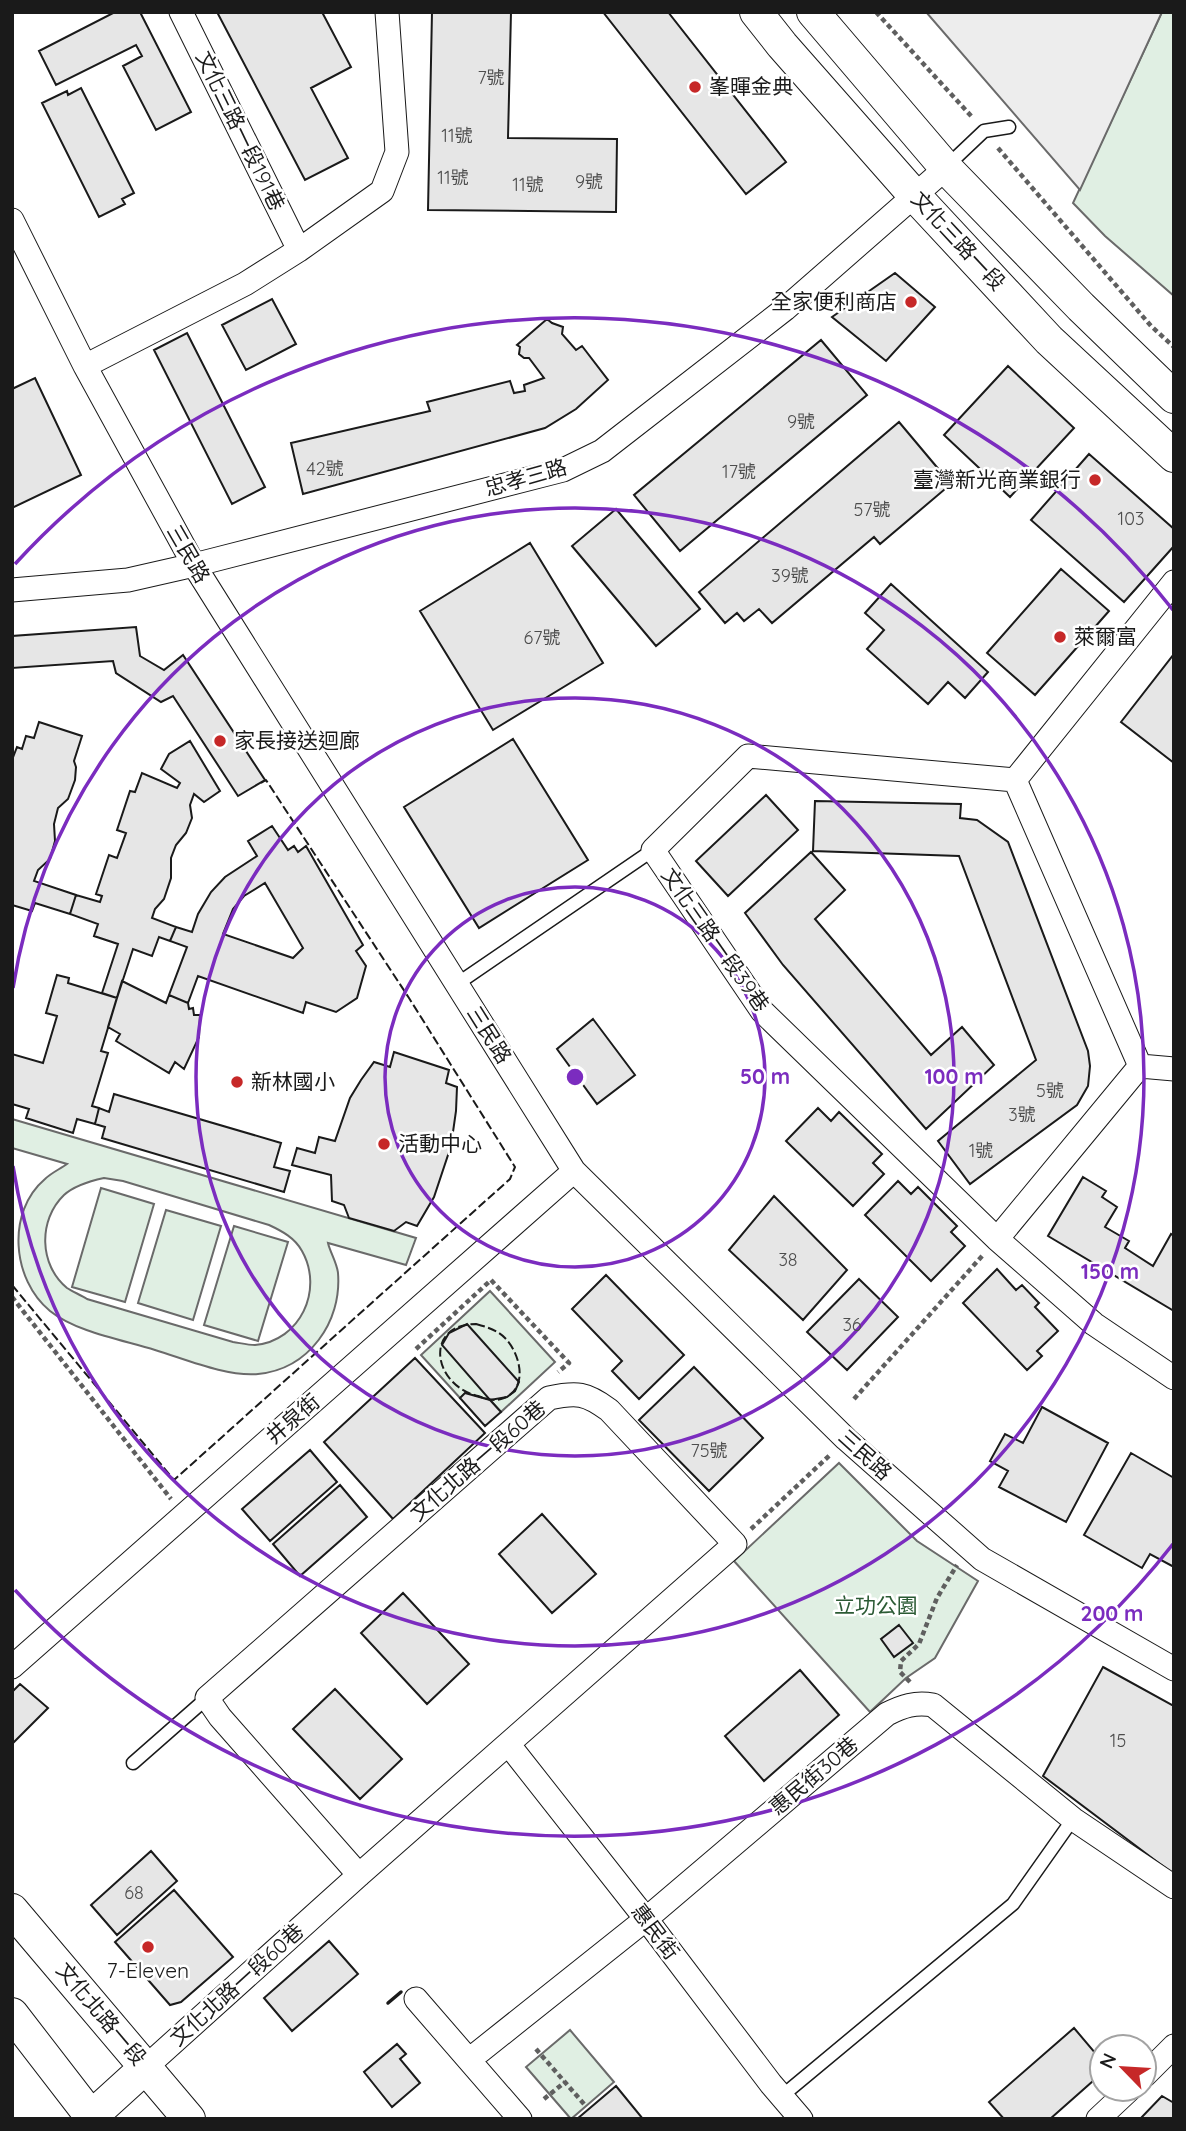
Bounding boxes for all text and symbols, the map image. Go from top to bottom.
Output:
street label: 文化三路一段191巷 [191,46,291,215]
house number: 7號 [477,66,505,89]
place label: 峯暉金典 [709,73,793,99]
marker: 峯暉金典 [687,79,703,95]
house number: 11號 [441,124,473,147]
house number: 11號 [437,166,469,189]
house number: 9號 [575,170,603,193]
house number: 11號 [512,173,544,196]
street label: 文化三路一段 [906,185,1011,295]
place label: 全家便利商店 [771,288,897,314]
marker: 全家便利商店 [903,294,919,310]
house number: 9號 [787,410,815,433]
street label: 忠孝三路 [482,453,570,501]
house number: 42號 [306,457,344,480]
house number: 17號 [722,460,756,483]
place label: 臺灣新光商業銀行 [913,466,1081,492]
marker: 臺灣新光商業銀行 [1087,472,1103,488]
house number: 57號 [853,498,891,521]
house number: 103 [1118,507,1144,530]
street label: 三民路 [162,520,216,587]
house number: 39號 [771,564,809,587]
place label: 萊爾富 [1074,623,1137,649]
house number: 67號 [524,626,560,649]
marker: 萊爾富 [1052,629,1068,645]
place label: 家長接送迴廊 [234,727,360,753]
marker: 家長接送迴廊 [212,733,228,749]
street label: 文化三路一段39巷 [656,862,775,1016]
street label: 三民路 [462,1001,518,1068]
text: 50 m [740,1063,790,1089]
text: 100 m [924,1063,984,1089]
centre of rings [563,1065,587,1089]
place label: 新林國小 [251,1068,335,1094]
marker: 新林國小 [229,1074,245,1090]
house number: 5號 [1036,1079,1064,1102]
house number: 3號 [1008,1103,1036,1126]
place label: 活動中心 [398,1130,482,1156]
marker: 活動中心 [376,1136,392,1152]
house number: 1號 [969,1139,993,1162]
house number: 38 [778,1248,798,1271]
text: 150 m [1081,1258,1139,1284]
house number: 36 [842,1313,862,1336]
street label: 井泉街 [260,1388,325,1449]
street label: 文化北路一段60巷 [404,1394,550,1526]
street label: 三民路 [834,1424,898,1485]
house number: 75號 [690,1439,728,1462]
park label: 立功公園 [834,1592,918,1618]
text: 200 m [1081,1600,1143,1626]
house number: 15 [1110,1729,1126,1752]
street label: 惠民街30巷 [764,1731,863,1820]
house number: 68 [124,1881,144,1904]
street label: 惠民街 [626,1898,685,1964]
street label: 文化北路一段60巷 [164,1917,308,2051]
marker: 7-Eleven [140,1939,156,1955]
street label: 文化北路一段 [51,1957,152,2070]
place label: 7-Eleven [107,1957,189,1983]
north arrow [1088,2033,1158,2103]
text: N [1094,2049,1121,2072]

